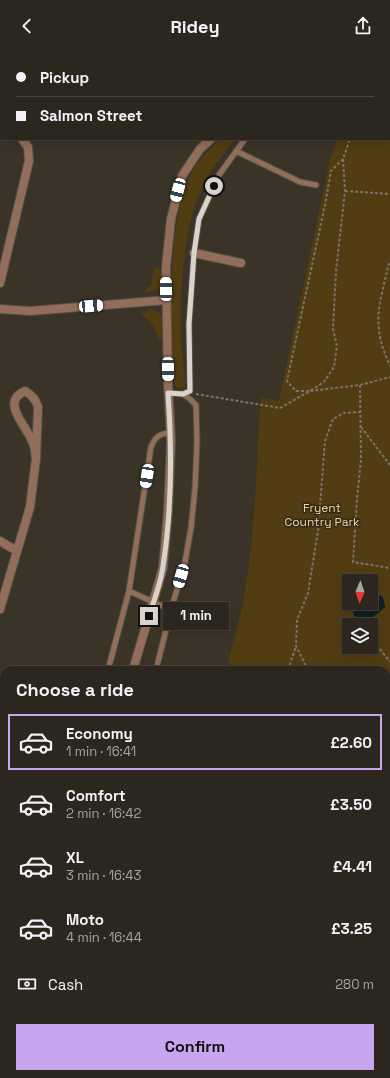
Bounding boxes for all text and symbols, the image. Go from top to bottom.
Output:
icon: back [16,15,38,37]
text: Ridey [170,15,220,38]
icon: share [352,15,374,37]
text: Pickup [40,68,89,87]
text: Salmon Street [40,106,142,125]
car [169,177,187,203]
route start [205,177,223,195]
car [160,277,172,301]
car [79,299,103,313]
car [162,357,174,381]
car [139,463,155,489]
park label: Fryent Country Park [284,500,360,530]
car [172,563,190,589]
north arrow [342,574,378,610]
map controls [342,574,378,654]
callout: 1 min [163,602,229,630]
route end [140,607,158,625]
text: 1 min [180,607,212,624]
button: layers [342,618,378,654]
text: Choose a ride [16,678,134,701]
icon: car [18,724,54,760]
text: Economy [66,724,133,743]
text: £2.60 [330,733,372,752]
text: 1 min · 16:41 [66,743,136,760]
icon: car [18,786,54,822]
text: Comfort [66,786,126,805]
text: £3.50 [330,795,372,814]
text: 2 min · 16:42 [66,805,141,822]
icon: car [18,848,54,884]
text: XL [66,848,84,867]
text: £4.41 [333,857,372,876]
text: 3 min · 16:43 [66,867,141,884]
icon: car [18,910,54,946]
text: Moto [66,910,104,929]
text: £3.25 [331,919,372,938]
text: 4 min · 16:44 [66,929,142,946]
icon: cash [16,973,38,995]
text: Cash [48,975,83,994]
text: 280 m [335,976,374,993]
button: Confirm [16,1024,374,1070]

